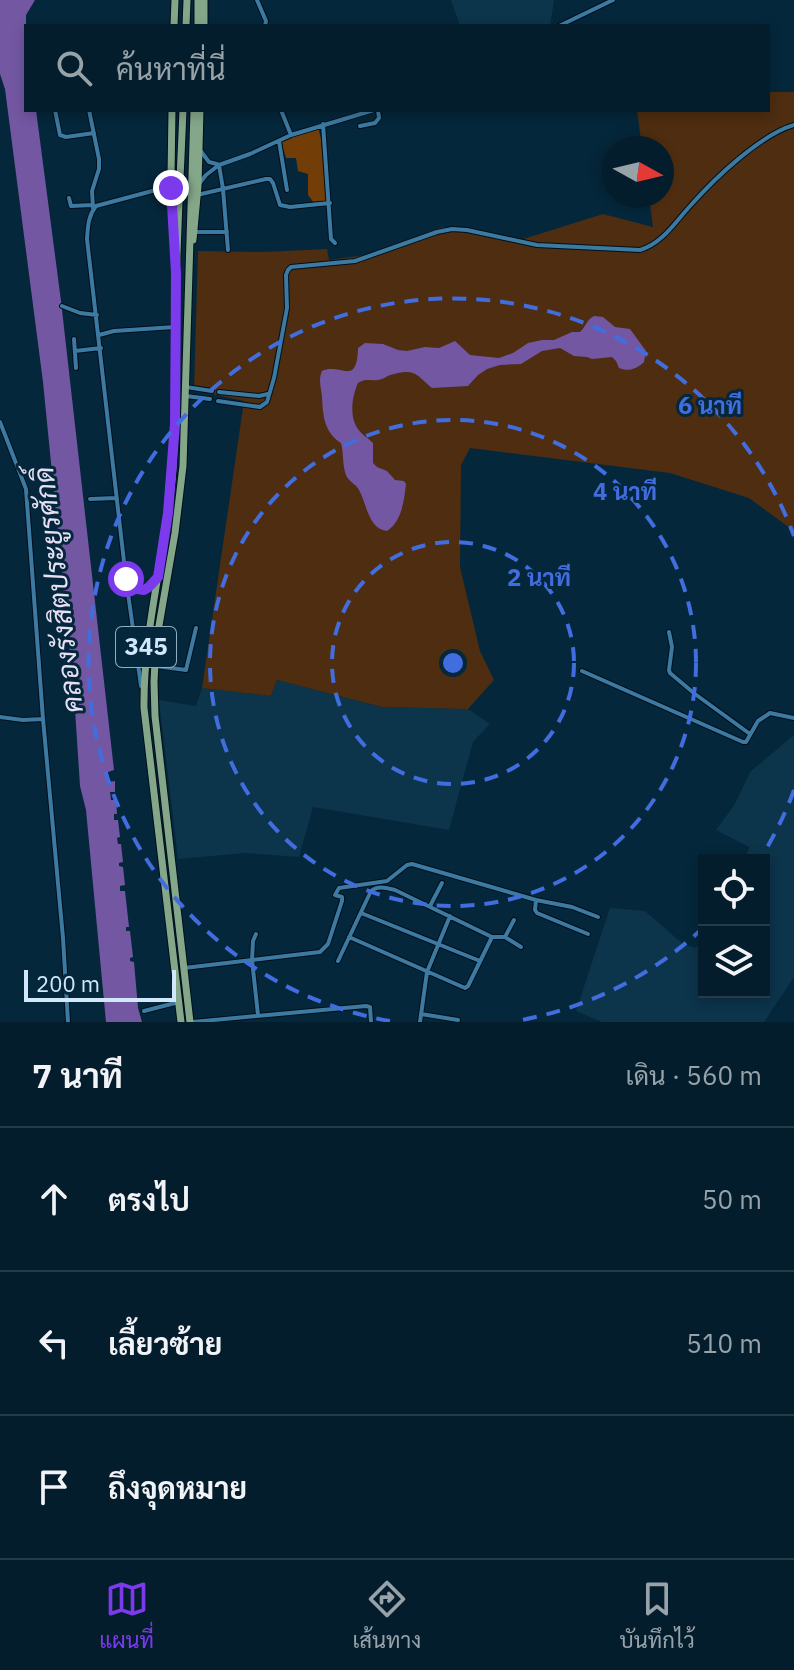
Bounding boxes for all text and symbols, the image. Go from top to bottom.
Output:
search box [24,24,770,112]
icon: search [52,46,96,90]
text: ค้นหาที่นี่ [116,49,226,88]
north arrow [602,136,674,208]
route end [153,170,189,206]
text: 6 นาที [678,389,742,421]
water label: คลองรังสิตประยูรศักดิ์ [19,460,93,716]
text: 4 นาที [593,475,657,507]
route start [108,561,144,597]
text: 2 นาที [507,561,571,593]
road number: 345 [116,627,176,667]
centre of rings [439,649,467,677]
map controls [698,854,770,998]
button: locate [698,854,770,926]
button: layers [698,926,770,998]
scale bar [24,966,176,1002]
text: 200 m [36,969,100,998]
text: 7 นาที [32,1053,123,1097]
text: เดิน · 560 m [626,1058,762,1092]
icon: ahead [32,1177,76,1221]
text: ตรงไป [108,1180,190,1219]
text: 50 m [702,1182,762,1216]
icon: left [32,1321,76,1365]
text: เลี้ยวซ้าย [108,1324,222,1363]
text: 510 m [686,1326,762,1360]
icon: arrive [32,1465,76,1509]
text: ถึงจุดหมาย [108,1468,247,1507]
tab: แผนที่ [99,1577,154,1654]
tab: เส้นทาง [352,1577,421,1654]
tab: บันทึกไว้ [620,1577,695,1654]

